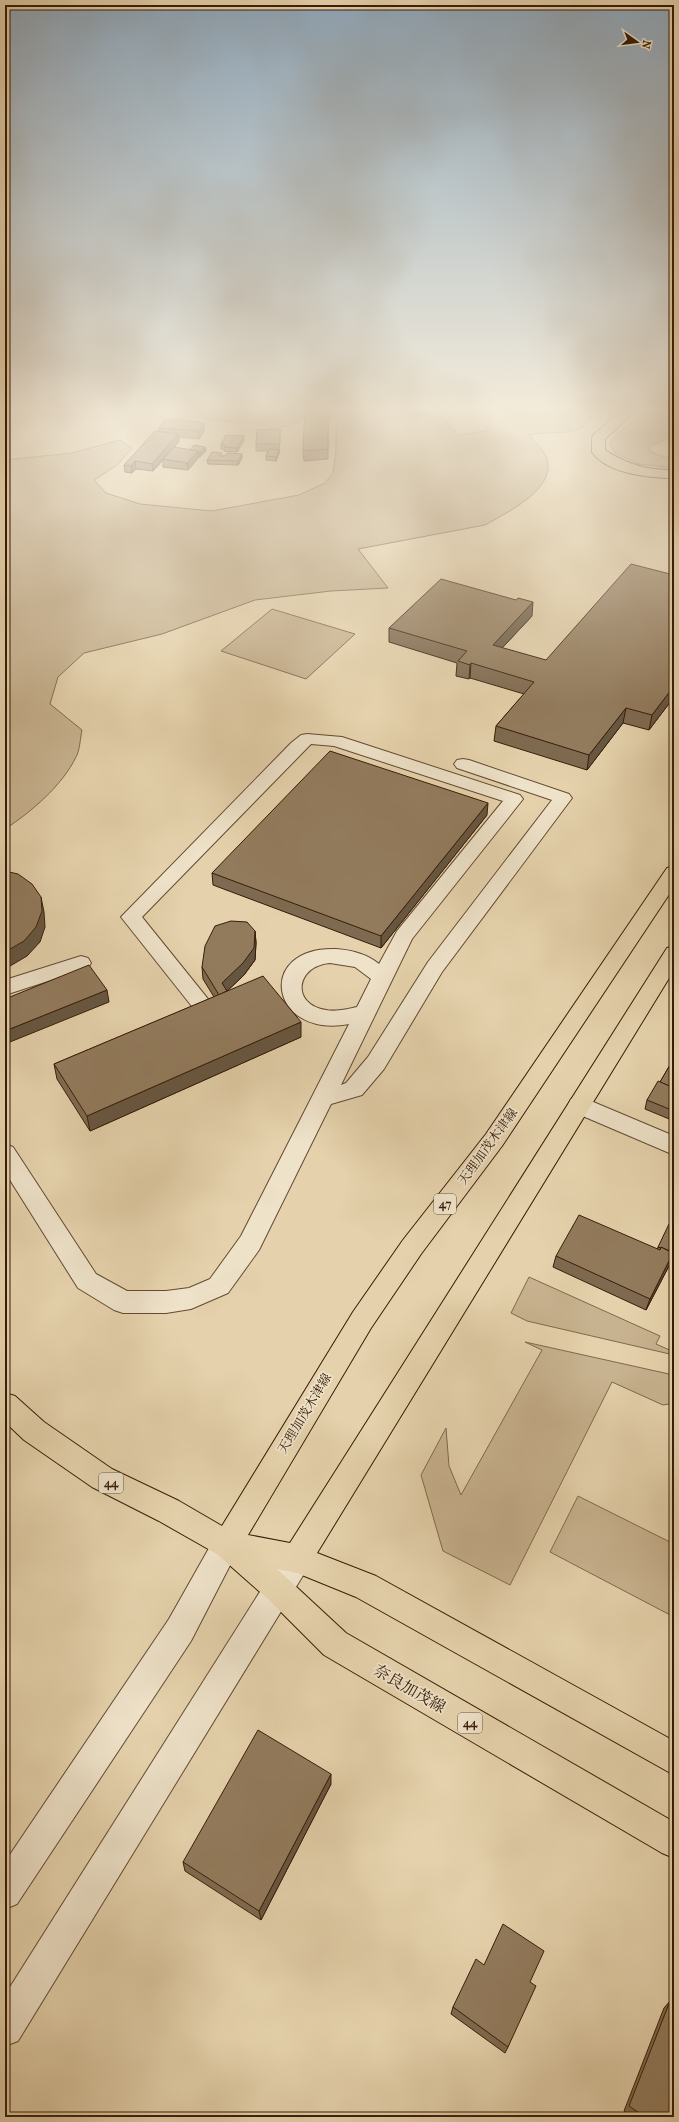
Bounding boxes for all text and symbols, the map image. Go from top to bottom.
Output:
north arrow [617,22,657,62]
text: N [639,39,654,51]
street label: 天理加茂木津線 [455,1105,520,1188]
road number: 47 [434,1194,456,1214]
street label: 天理加茂木津線 [275,1370,334,1456]
road number: 44 [99,1473,123,1493]
street label: 奈良加茂線 [370,1660,449,1717]
road number: 44 [458,1713,482,1733]

